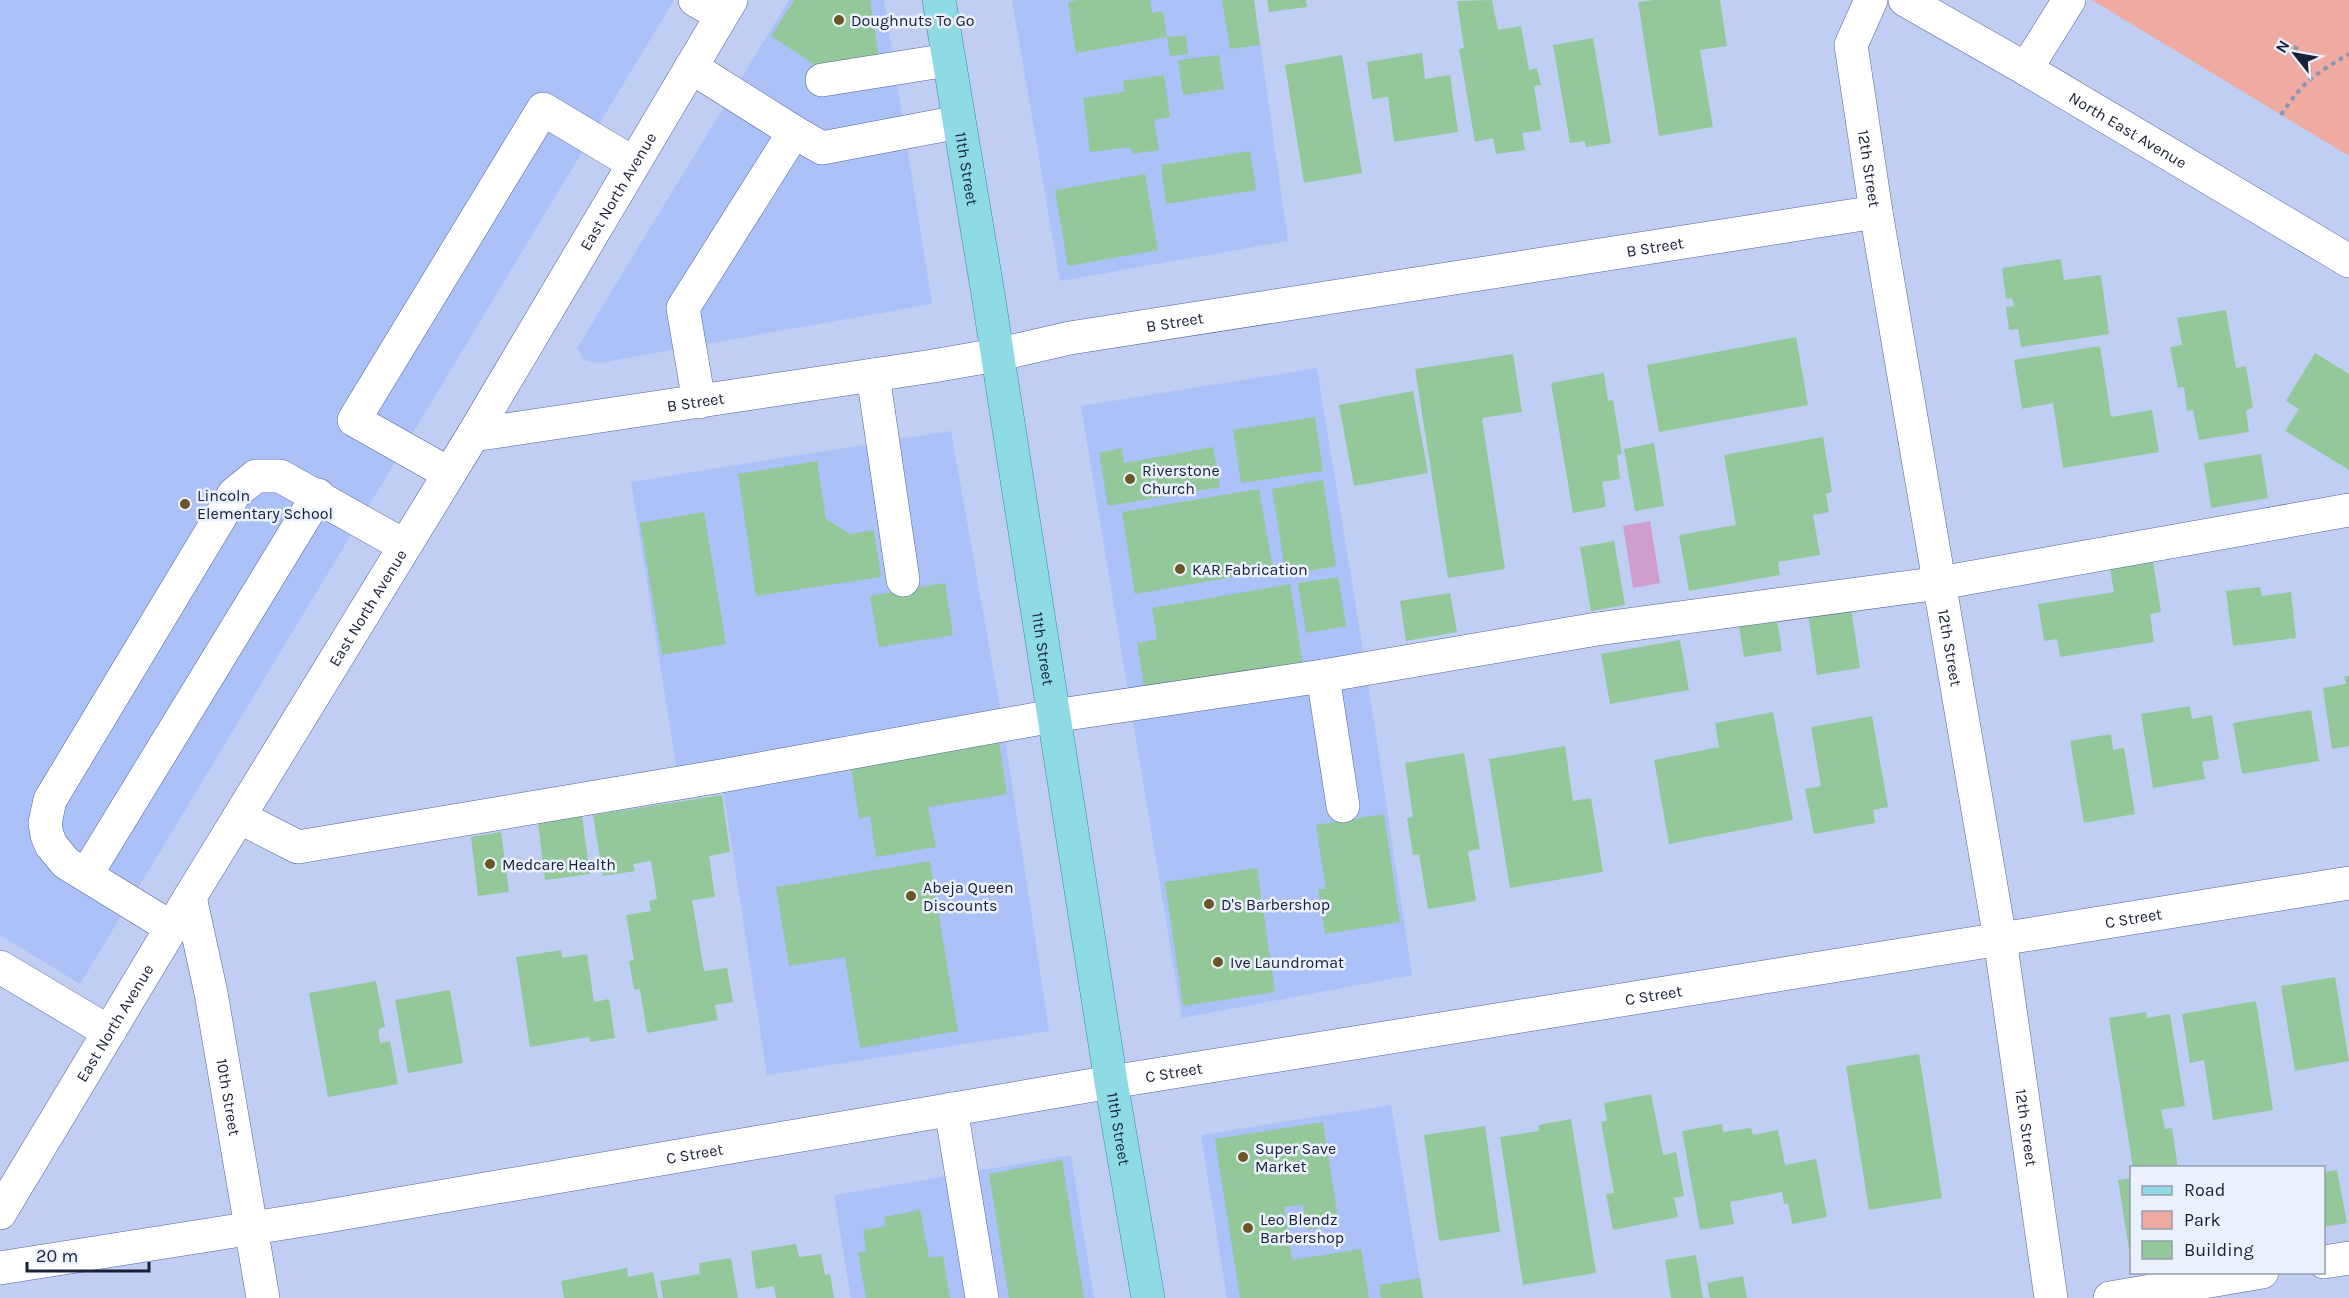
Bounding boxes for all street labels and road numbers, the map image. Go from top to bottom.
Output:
street label: North East Avenue [2065,88,2190,172]
street label: 12th Street [1854,128,1884,208]
street label: East North Avenue [576,129,660,254]
street label: 11th Street [951,131,982,207]
street label: B Street [1625,233,1685,261]
street label: B Street [1145,308,1205,336]
street label: B Street [666,388,726,416]
street label: East North Avenue [325,546,411,670]
street label: 12th Street [1934,608,1966,688]
street label: 11th Street [1028,611,1058,687]
street label: C Street [2104,904,2163,932]
street label: East North Avenue [72,961,157,1085]
street label: C Street [1624,981,1684,1009]
street label: 10th Street [212,1057,244,1137]
street label: C Street [1144,1058,1204,1086]
street label: 12th Street [2011,1088,2041,1168]
street label: 11th Street [1103,1091,1134,1167]
street label: C Street [665,1140,725,1168]

